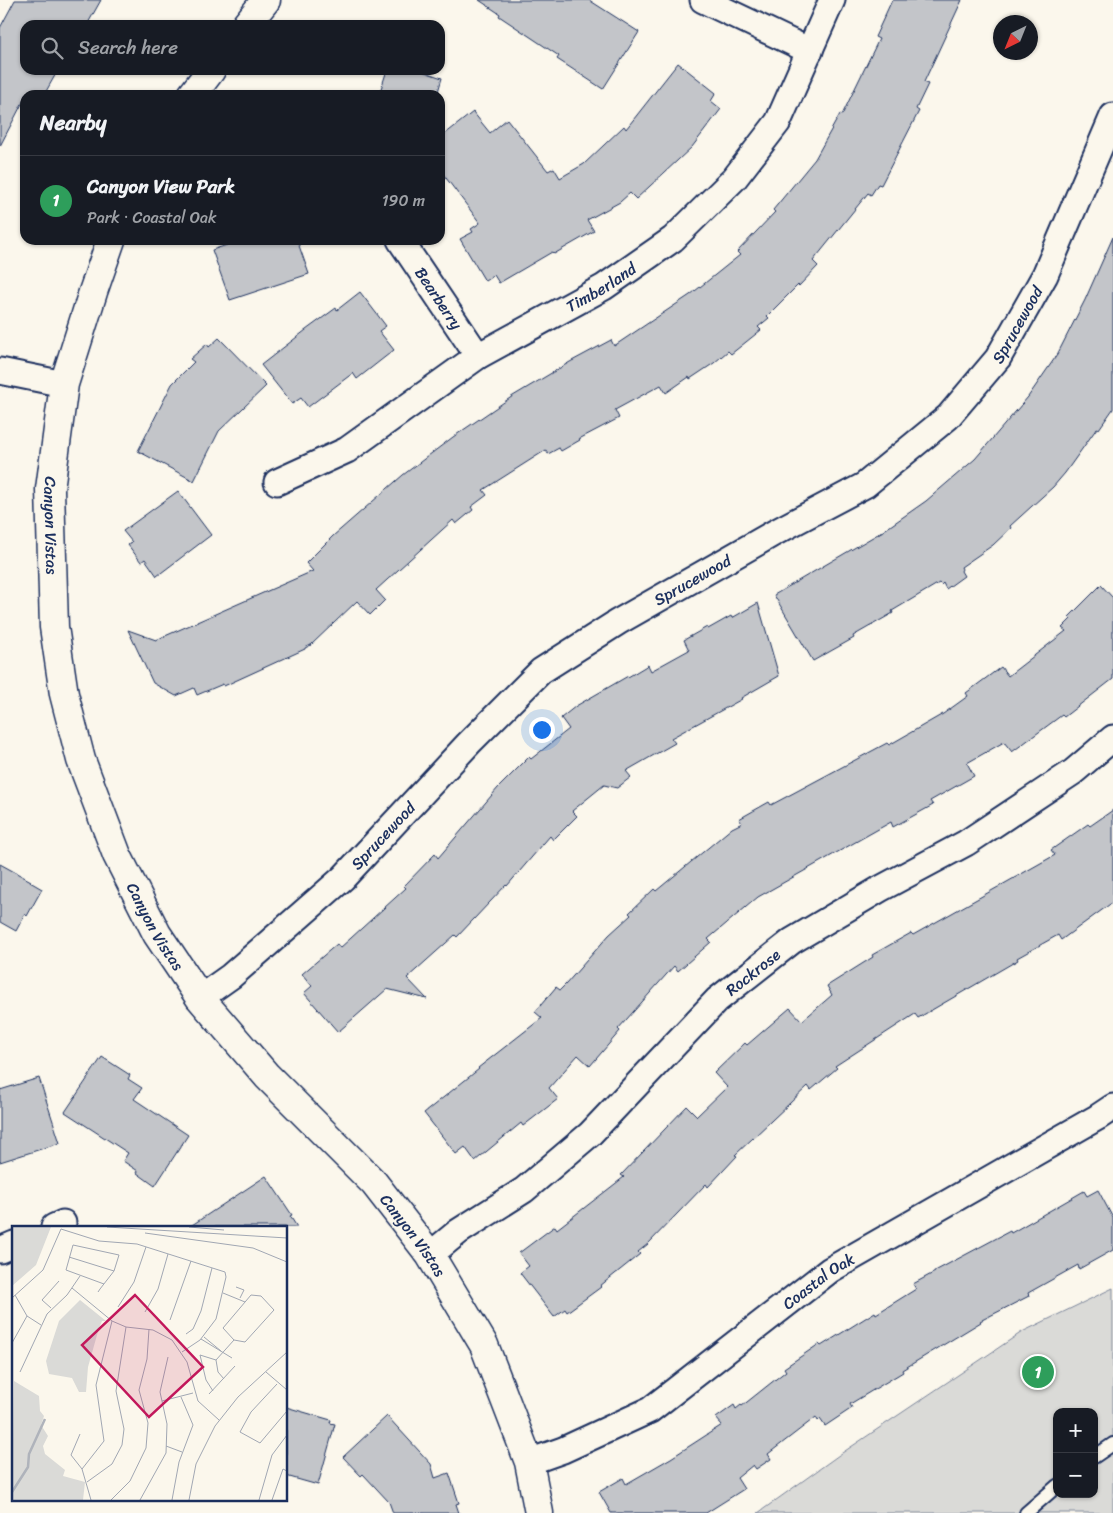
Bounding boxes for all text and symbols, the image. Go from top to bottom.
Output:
north arrow [993,15,1038,60]
search box [20,20,445,75]
text: Search here [78,31,178,64]
icon: search [38,34,66,62]
text: Nearby [40,104,106,142]
text: Canyon View Park [87,170,235,203]
text: 1 [53,186,59,215]
text: 190 m [382,186,425,215]
text: Park · Coastal Oak [87,203,217,232]
street label: Timberland [560,254,644,320]
street label: Bearberry [407,261,471,336]
street label: Sprucewood [984,279,1052,369]
street label: Canyon Vistas [35,475,66,575]
street label: Sprucewood [648,546,738,614]
your location [529,717,555,743]
street label: Sprucewood [343,794,424,877]
street label: Canyon Vistas [118,877,192,977]
street label: Rockrose [719,941,787,1004]
street label: Canyon Vistas [372,1187,454,1283]
inset map [12,1226,288,1500]
street label: Coastal Oak [776,1245,861,1317]
pin: 1 [1022,1353,1054,1391]
map controls [1053,1408,1098,1498]
button: + [1053,1408,1098,1453]
button: − [1053,1453,1098,1498]

